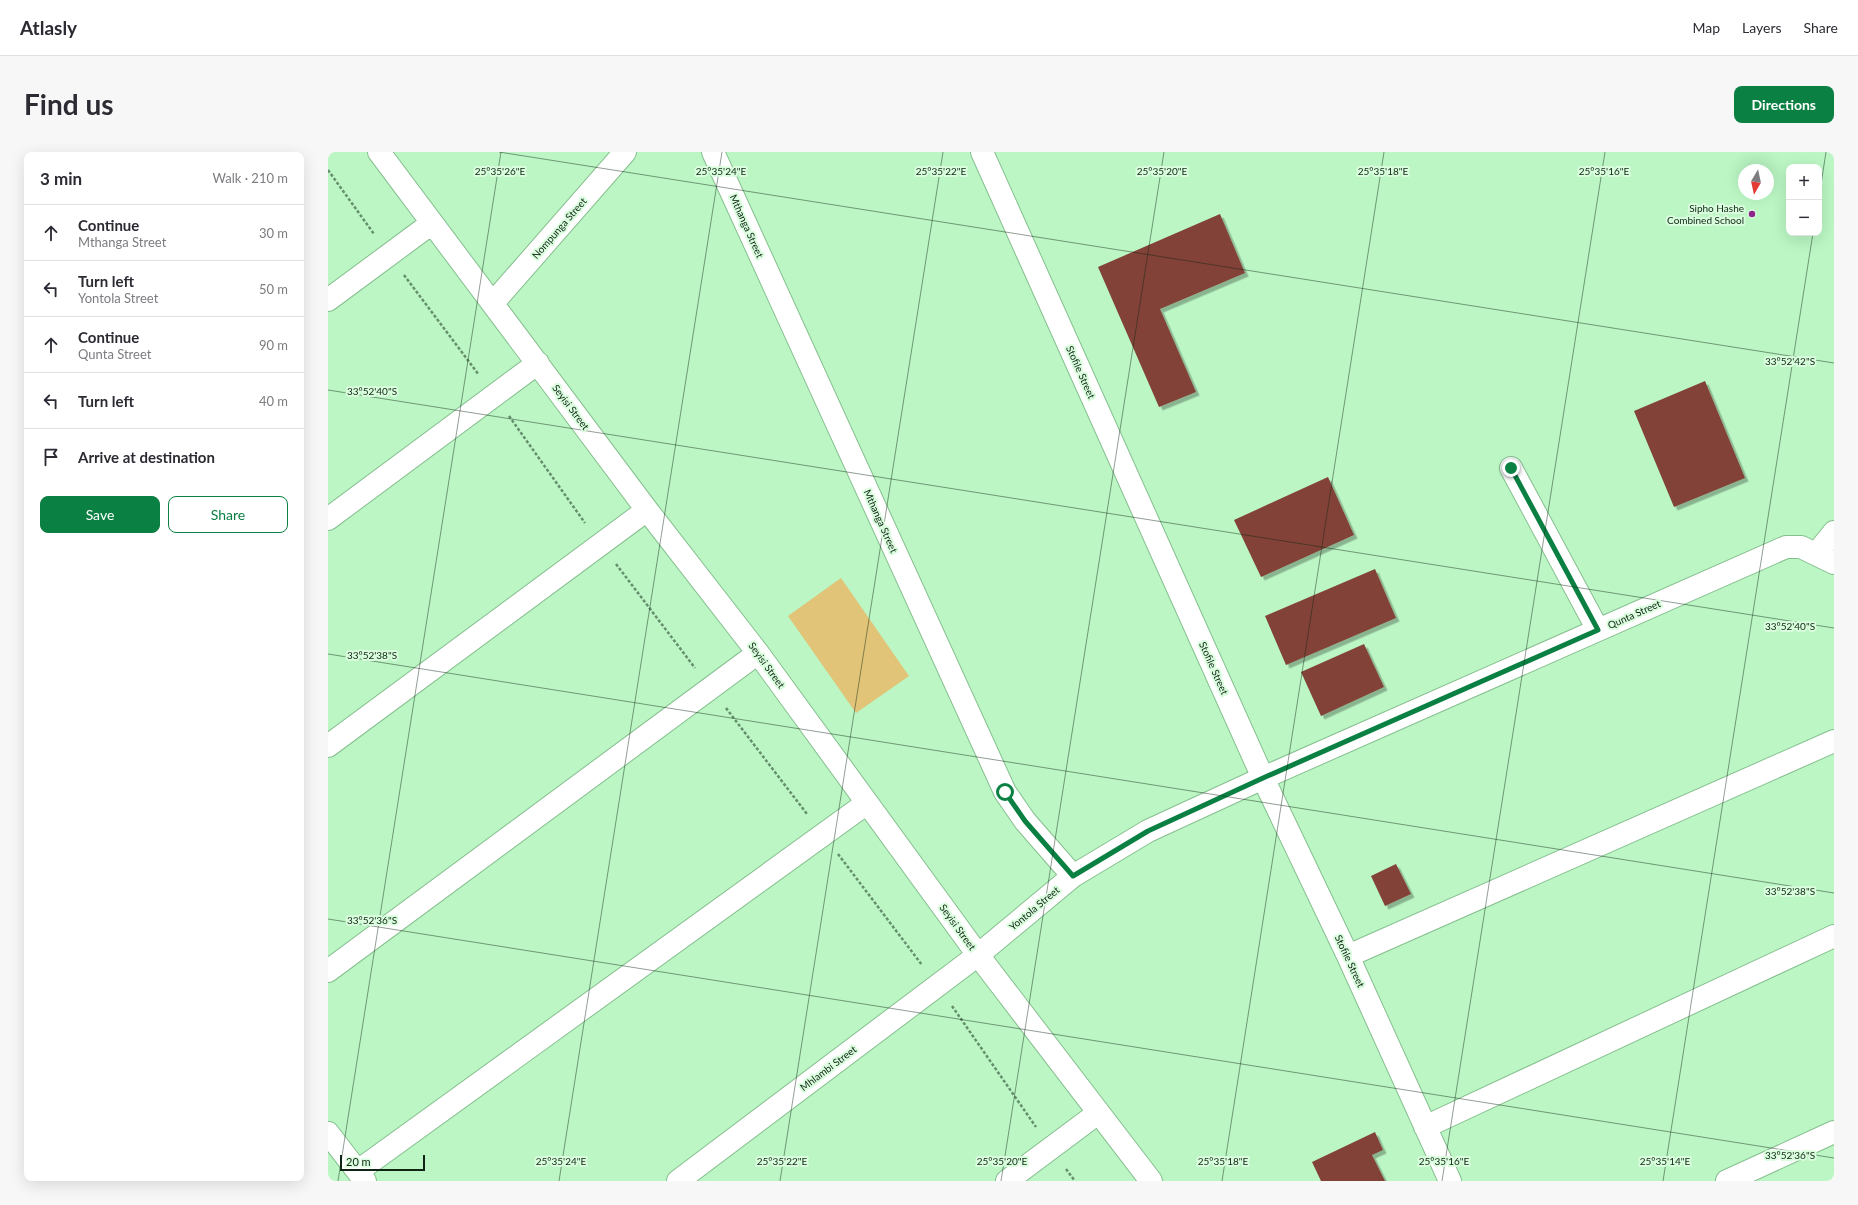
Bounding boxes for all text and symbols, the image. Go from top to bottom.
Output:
text: Atlasly [20,16,77,39]
text: Map [1692,19,1720,36]
text: Layers [1742,19,1782,36]
text: Share [1804,19,1838,36]
button: Directions [1734,86,1834,123]
text: Find us [24,87,114,121]
north arrow [1738,164,1774,200]
map controls [1786,164,1822,236]
button: + [1786,164,1822,200]
text: 25°35'26"E [475,165,525,177]
text: 25°35'24"E [696,165,746,177]
text: 25°35'22"E [916,165,966,177]
text: 25°35'20"E [1137,165,1187,177]
text: 25°35'18"E [1358,165,1408,177]
text: 25°35'16"E [1579,165,1629,177]
text: 3 min [40,168,82,189]
text: Walk · 210 m [212,170,288,186]
street label: Mthanga Street [728,193,766,260]
street label: Nompunga Street [529,195,589,261]
button: − [1786,200,1822,236]
place label: Sipho Hashe Combined School [1667,202,1744,226]
marker: Sipho Hashe Combined School [1747,209,1757,219]
text: Continue [78,216,139,234]
icon: ahead [40,222,62,244]
text: 30 m [259,225,288,241]
text: Mthanga Street [78,234,166,250]
text: Turn left [78,272,134,290]
icon: left [40,278,62,300]
text: 50 m [259,281,288,297]
text: Yontola Street [78,290,158,306]
text: Continue [78,328,139,346]
icon: ahead [40,334,62,356]
text: 90 m [259,337,288,353]
street label: Stofile Street [1064,344,1098,401]
text: Qunta Street [78,346,151,362]
text: 33°52'42"S [1765,355,1815,367]
street label: Seyisi Street [550,382,592,432]
text: 33°52'40"S [347,385,397,397]
icon: left [40,390,62,412]
text: Turn left [78,392,134,410]
text: 40 m [259,393,288,409]
icon: arrive [40,446,62,468]
text: Arrive at destination [78,448,215,466]
route end [1502,459,1520,477]
street label: Mthanga Street [862,488,900,555]
button: Save [40,496,160,533]
button: Share [168,496,288,533]
street label: Qunta Street [1606,597,1663,631]
text: 33°52'40"S [1765,620,1815,632]
street label: Seyisi Street [746,640,788,691]
street label: Stofile Street [1197,640,1231,697]
text: 33°52'38"S [347,649,397,661]
route start [996,783,1014,801]
street label: Yontola Street [1006,883,1062,932]
text: 33°52'38"S [1765,885,1815,897]
street label: Seyisi Street [937,902,979,953]
text: 33°52'36"S [347,914,397,926]
street label: Stofile Street [1333,933,1368,990]
street label: Mhlambi Street [798,1043,859,1093]
text: 33°52'36"S [1765,1149,1815,1161]
scale bar [340,1153,425,1172]
text: 20 m [346,1155,371,1168]
text: 25°35'24"E [536,1155,586,1167]
text: 25°35'22"E [757,1155,807,1167]
text: 25°35'20"E [977,1155,1027,1167]
text: 25°35'18"E [1198,1155,1248,1167]
text: 25°35'16"E [1419,1155,1469,1167]
text: 25°35'14"E [1640,1155,1690,1167]

